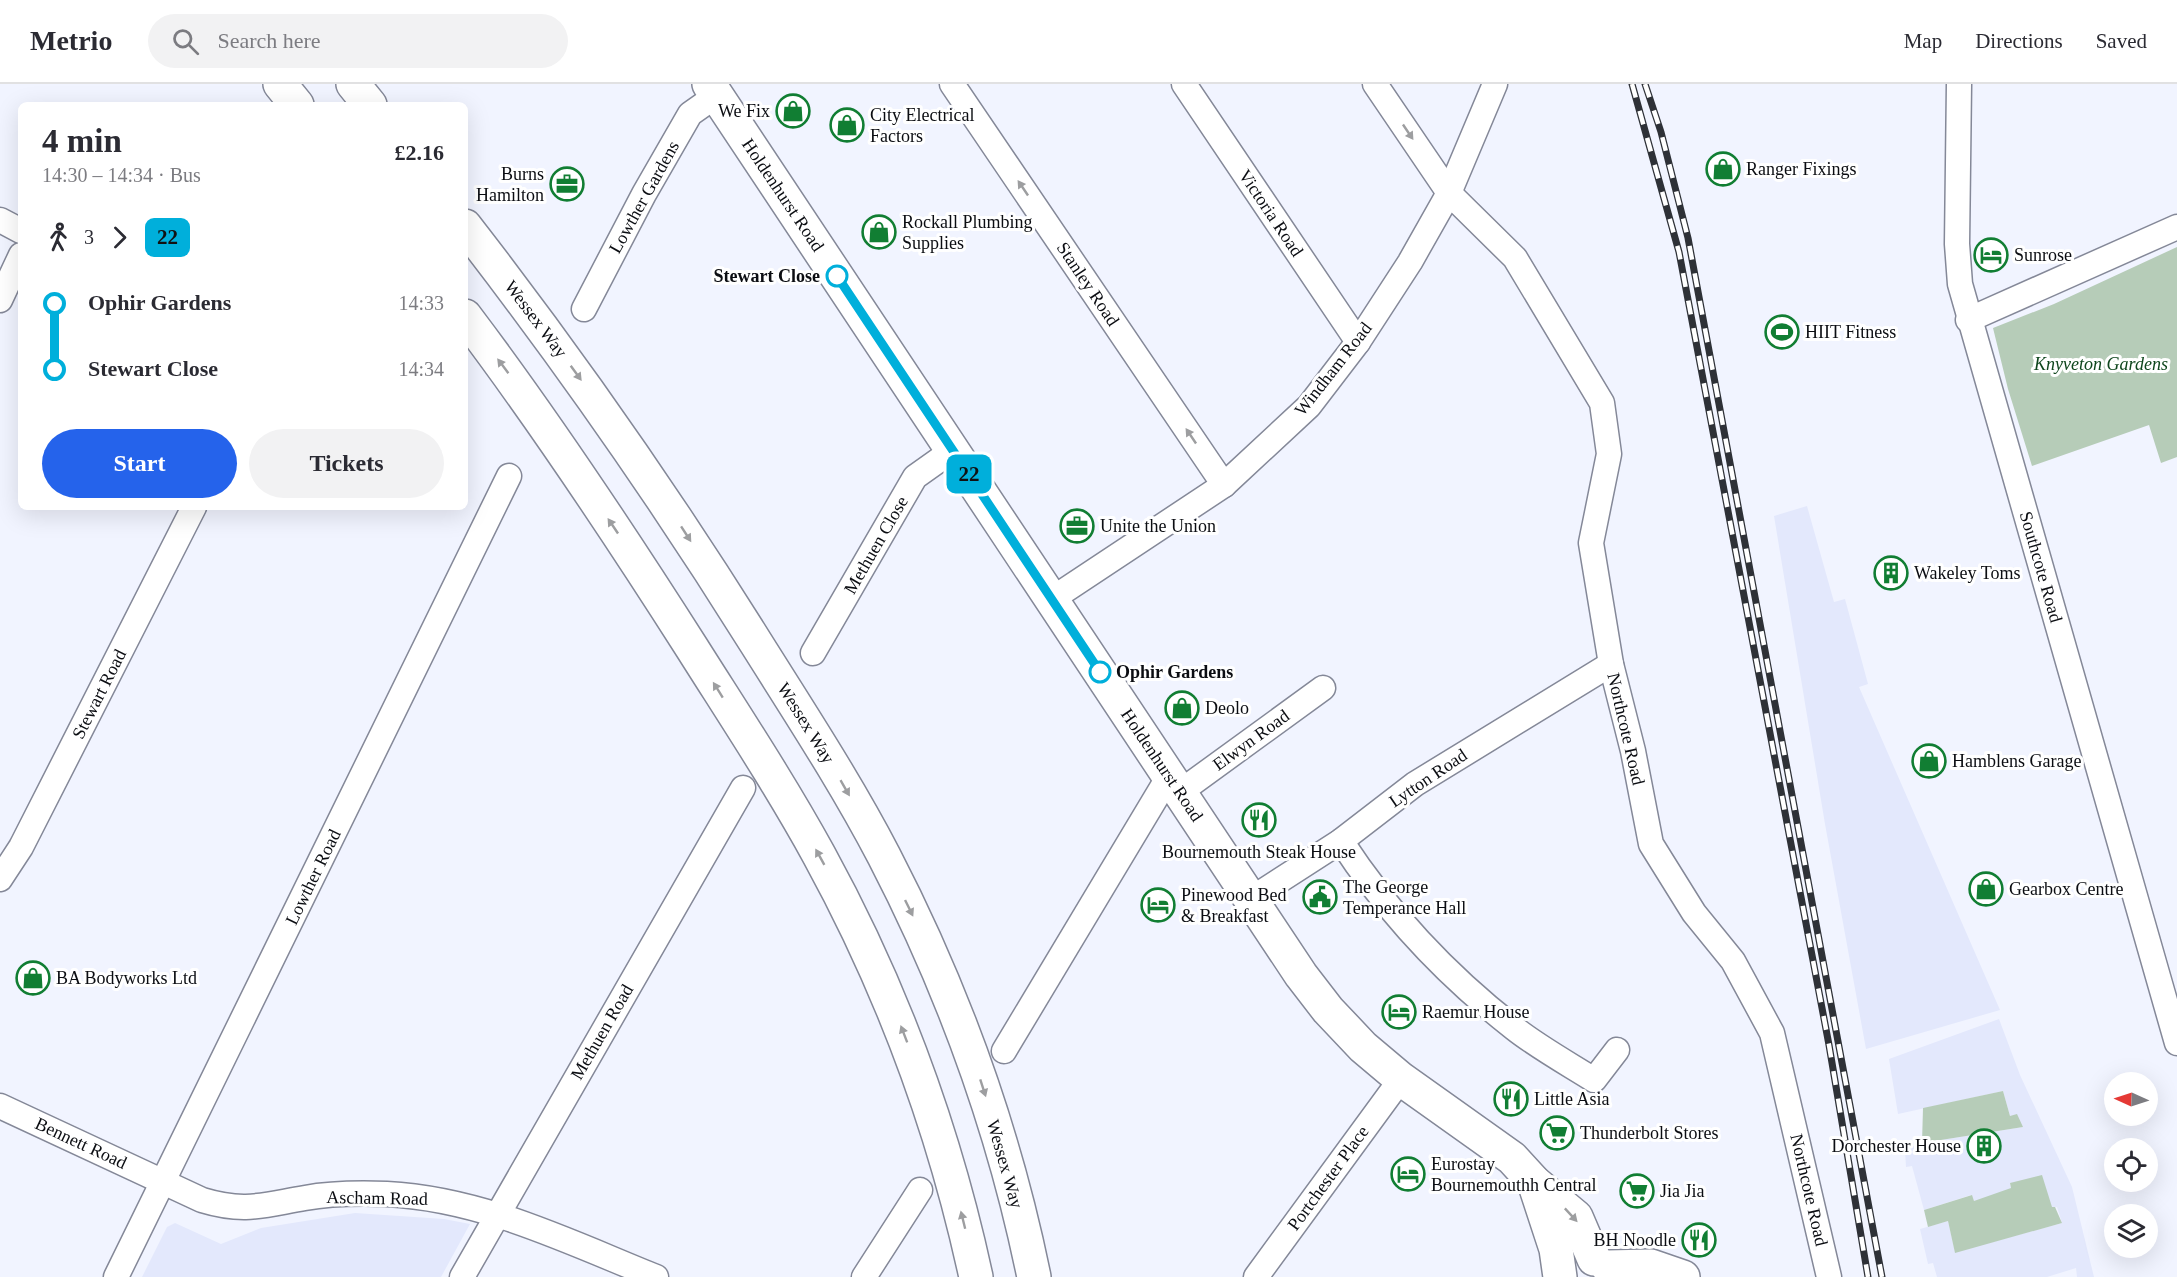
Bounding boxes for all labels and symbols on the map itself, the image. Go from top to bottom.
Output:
shop icon: We Fix [775,93,811,129]
place label: We Fix [718,101,770,121]
place label: City Electrical Factors [870,105,974,146]
shop icon: City Electrical Factors [829,107,865,143]
one-way arrow [1402,124,1414,140]
street label: Holdenhurst Road [738,135,828,255]
street label: Lowther Gardens [605,137,683,257]
shop icon: Ranger Fixings [1705,151,1741,187]
place label: Ranger Fixings [1746,159,1857,179]
place label: Burns Hamilton [476,164,544,205]
office icon: Burns Hamilton [549,166,585,202]
street label: Victoria Road [1235,166,1307,260]
one-way arrow [1017,180,1028,196]
place label: Rockall Plumbing Supplies [902,212,1033,253]
shop icon: Rockall Plumbing Supplies [861,214,897,250]
hotel icon: Sunrose [1973,237,2009,273]
street label: Stanley Road [1053,238,1123,330]
place label: Sunrose [2014,245,2072,265]
marker: Stewart Close [826,265,848,287]
place label: Stewart Close [714,266,820,286]
street label: Wessex Way [501,277,571,361]
sports icon: HIIT Fitness [1764,314,1800,350]
street label: Windham Road [1290,318,1376,420]
place label: HIIT Fitness [1805,322,1896,342]
park label: Knyveton Gardens [2033,354,2168,374]
one-way arrow [497,358,509,373]
one-way arrow [570,365,582,381]
one-way arrow [1185,429,1197,445]
line badge: 22 [942,454,996,494]
street label: Methuen Close [840,493,912,597]
office icon: Unite the Union [1059,508,1095,544]
street label: Southcote Road [2016,509,2066,625]
place label: Unite the Union [1100,516,1216,536]
one-way arrow [608,518,619,534]
one-way arrow [680,526,691,542]
building icon: Wakeley Toms [1873,555,1909,591]
place label: Wakeley Toms [1914,563,2020,583]
street label: Stewart Road [68,646,130,742]
marker: Ophir Gardens [1089,661,1111,683]
place label: Ophir Gardens [1116,662,1233,682]
street label: Northcote Road [1603,671,1649,787]
street label: Wessex Way [773,679,839,767]
one-way arrow [713,682,724,698]
shop icon: Deolo [1164,690,1200,726]
place label: Deolo [1205,698,1249,718]
street label: Holdenhurst Road [1117,705,1207,825]
street label: Elwyn Road [1209,706,1293,774]
shop icon: Hamblens Garage [1911,743,1947,779]
street label: Lytton Road [1385,745,1471,811]
place label: Hamblens Garage [1952,751,2081,771]
one-way arrow [840,780,851,796]
restaurant icon: Bournemouth Steak House [1241,802,1277,838]
street label: Lowther Road [281,826,345,928]
place label: Bournemouth Steak House [1162,842,1356,862]
one-way arrow [815,848,825,865]
shop icon: Gearbox Centre [1968,871,2004,907]
place label: The George Temperance Hall [1343,877,1466,918]
public building icon: The George Temperance Hall [1302,879,1338,915]
place label: Gearbox Centre [2009,879,2123,899]
place label: Pinewood Bed & Breakfast [1181,885,1287,926]
hotel icon: Pinewood Bed & Breakfast [1140,887,1176,923]
one-way arrow [904,899,914,916]
shop icon: BA Bodyworks Ltd [15,960,51,996]
place label: BA Bodyworks Ltd [56,968,197,988]
street label: Methuen Road [567,981,637,1083]
hotel icon: Raemur House [1381,994,1417,1030]
place label: Raemur House [1422,1002,1529,1022]
one-way arrow [899,1025,909,1043]
north arrow [2104,1072,2158,1126]
one-way arrow [978,1079,988,1097]
restaurant icon: Little Asia [1493,1081,1529,1117]
place label: Little Asia [1534,1089,1610,1109]
street label: Bennett Road [32,1113,130,1173]
supermarket icon: Thunderbolt Stores [1539,1115,1575,1151]
street label: Wessex Way [983,1117,1027,1211]
street label: Portchester Place [1283,1122,1373,1234]
place label: Thunderbolt Stores [1580,1123,1718,1143]
building icon: Dorchester House [1966,1128,2002,1164]
street label: Northcote Road [1786,1132,1832,1248]
place label: Dorchester House [1832,1136,1961,1156]
place label: Eurostay Bournemouthh Central [1431,1154,1596,1195]
hotel icon: Eurostay Bournemouthh Central [1390,1156,1426,1192]
supermarket icon: Jia Jia [1619,1173,1655,1209]
place label: Jia Jia [1660,1181,1705,1201]
street label: Ascham Road [326,1187,428,1209]
one-way arrow [1564,1207,1578,1222]
one-way arrow [958,1211,968,1229]
restaurant icon: BH Noodle [1681,1222,1717,1258]
place label: BH Noodle [1594,1230,1676,1250]

